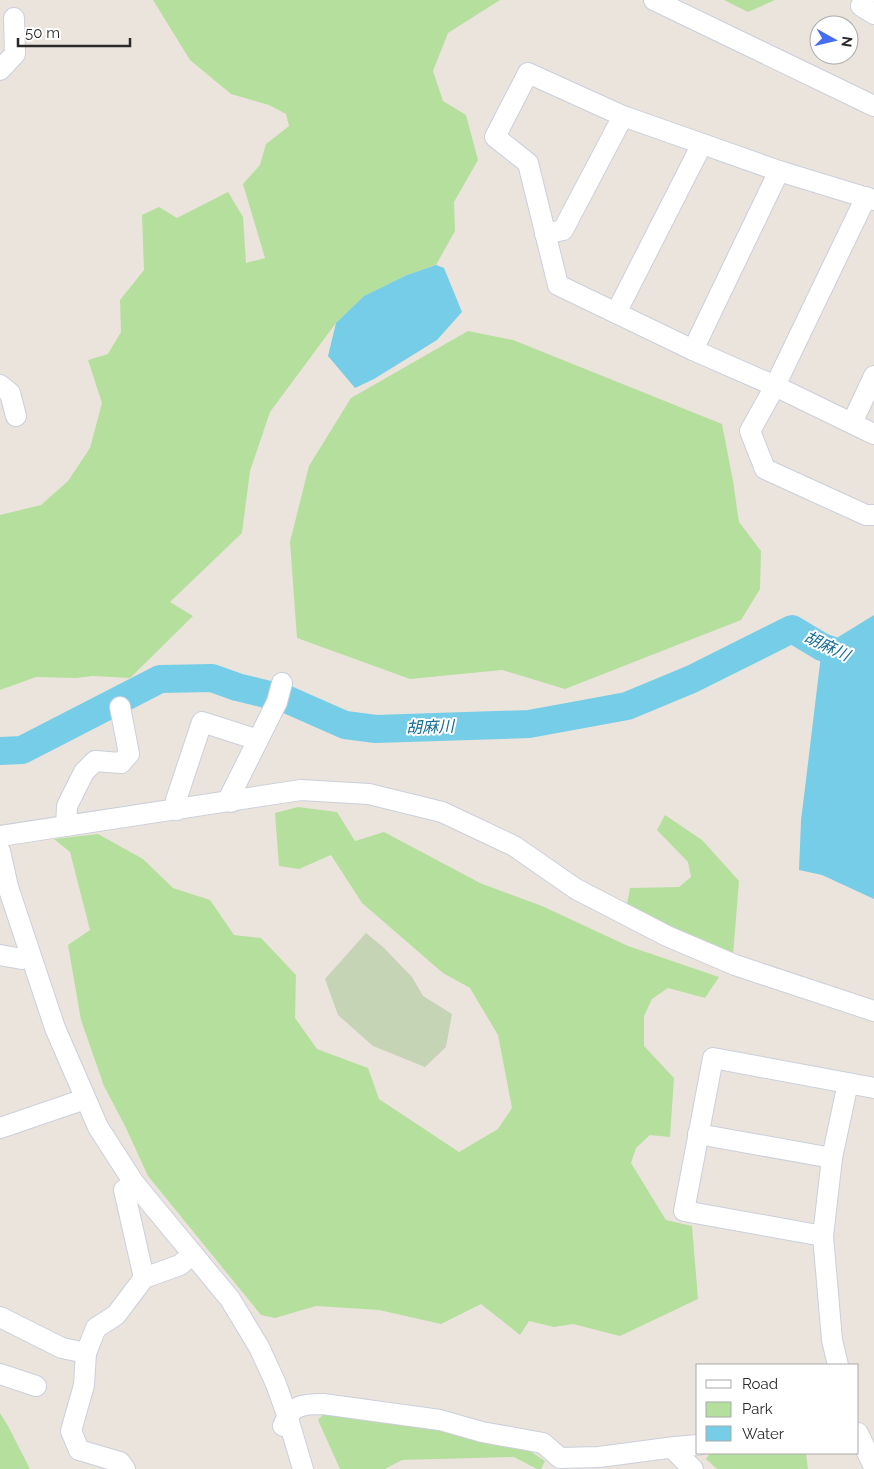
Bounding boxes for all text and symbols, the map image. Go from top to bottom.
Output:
scale bar [18,15,130,47]
north arrow [809,15,859,65]
text: 50 m [25,24,60,42]
text: N [838,35,856,48]
water label: 胡麻川 [801,627,855,666]
water label: 胡麻川 [406,717,456,737]
legend [696,1364,859,1454]
text: Road [742,1375,778,1393]
text: Park [742,1400,773,1418]
text: Water [742,1425,785,1443]

